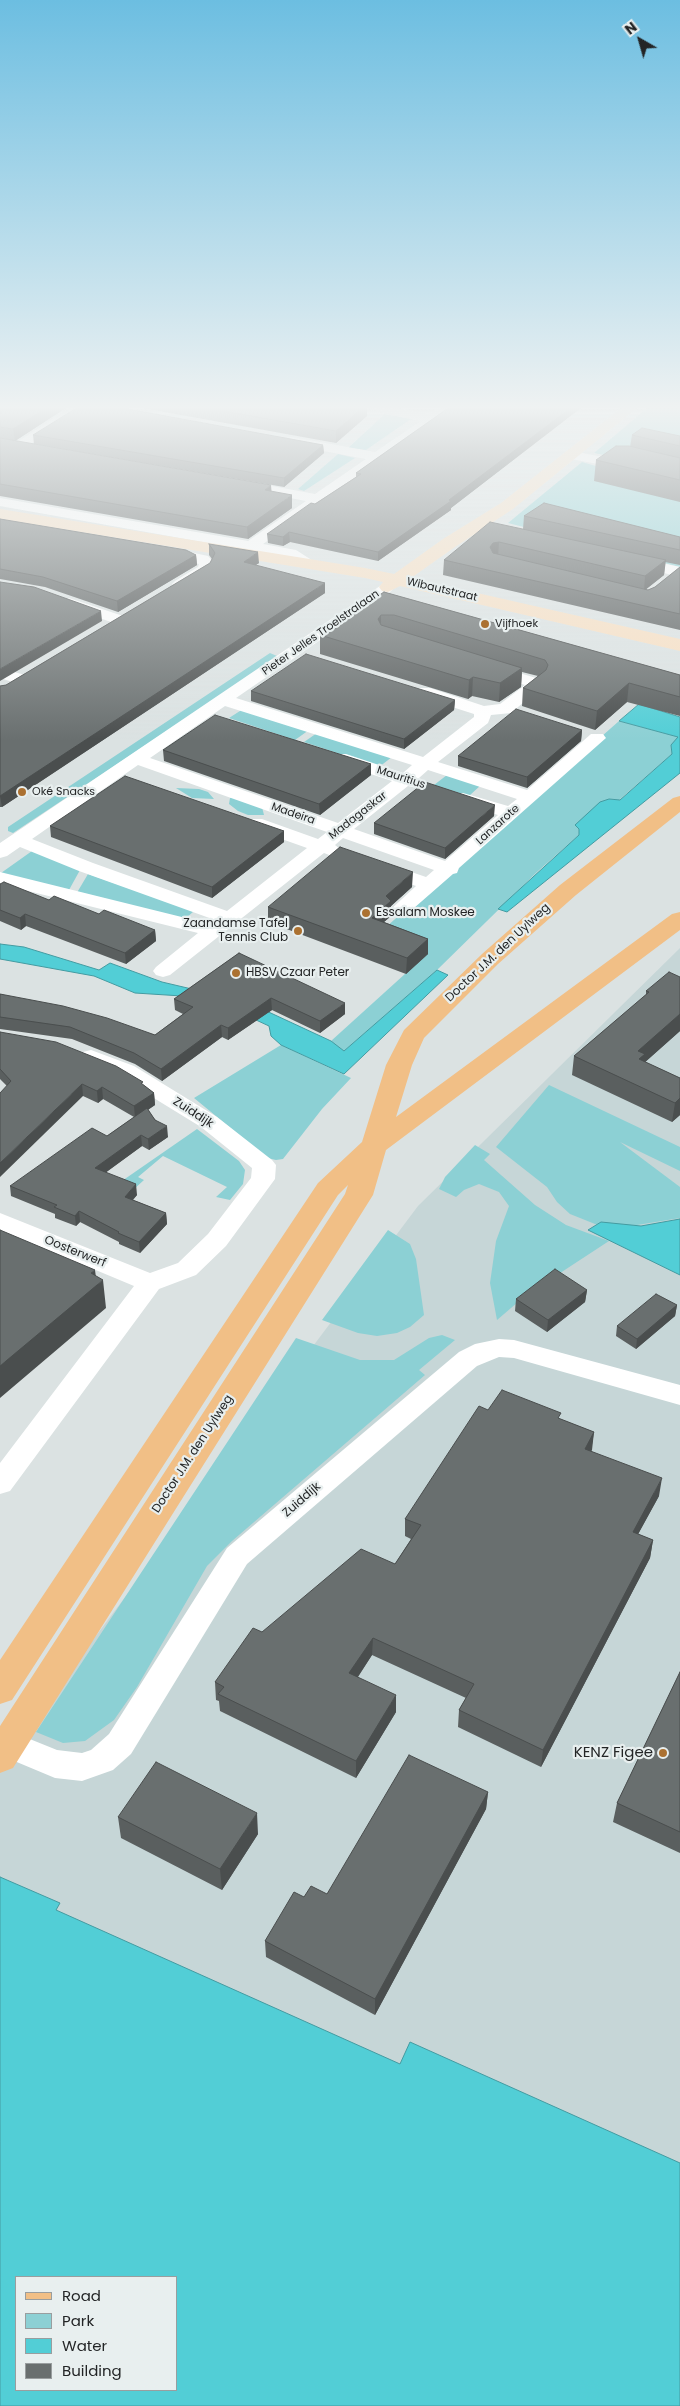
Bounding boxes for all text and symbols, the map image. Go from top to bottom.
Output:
north arrow [615,15,665,65]
text: N [620,17,641,39]
street label: Wibautstraat [405,575,479,605]
street label: Pieter Jelles Troelstralaan [260,587,382,679]
place label: Vijfhoek [495,617,538,631]
marker: Vijfhoek [479,618,491,630]
street label: Mauritius [375,764,427,792]
place label: Oké Snacks [32,785,95,799]
marker: Oké Snacks [16,786,28,798]
street label: Madagaskar [327,789,389,843]
street label: Madeira [269,800,317,828]
street label: Lanzarote [474,802,522,848]
street label: Doctor J.M. den Uylweg [443,901,553,1005]
place label: Essalam Moskee [376,906,475,920]
marker: Essalam Moskee [360,907,372,919]
place label: Zaandamse Tafel Tennis Club [183,917,288,945]
marker: Zaandamse Tafel Tennis Club [292,925,304,937]
place label: HBSV Czaar Peter [246,966,349,980]
marker: HBSV Czaar Peter [230,967,242,979]
street label: Zuiddijk [170,1095,216,1131]
street label: Oosterwerf [42,1233,108,1271]
street label: Doctor J.M. den Uylweg [149,1392,237,1516]
street label: Zuiddijk [280,1480,324,1520]
place label: KENZ Figee [574,1744,653,1762]
marker: KENZ Figee [657,1747,669,1759]
legend [15,2276,178,2391]
text: Road [62,2285,101,2306]
text: Park [62,2310,94,2331]
text: Water [62,2335,107,2356]
text: Building [62,2360,122,2381]

